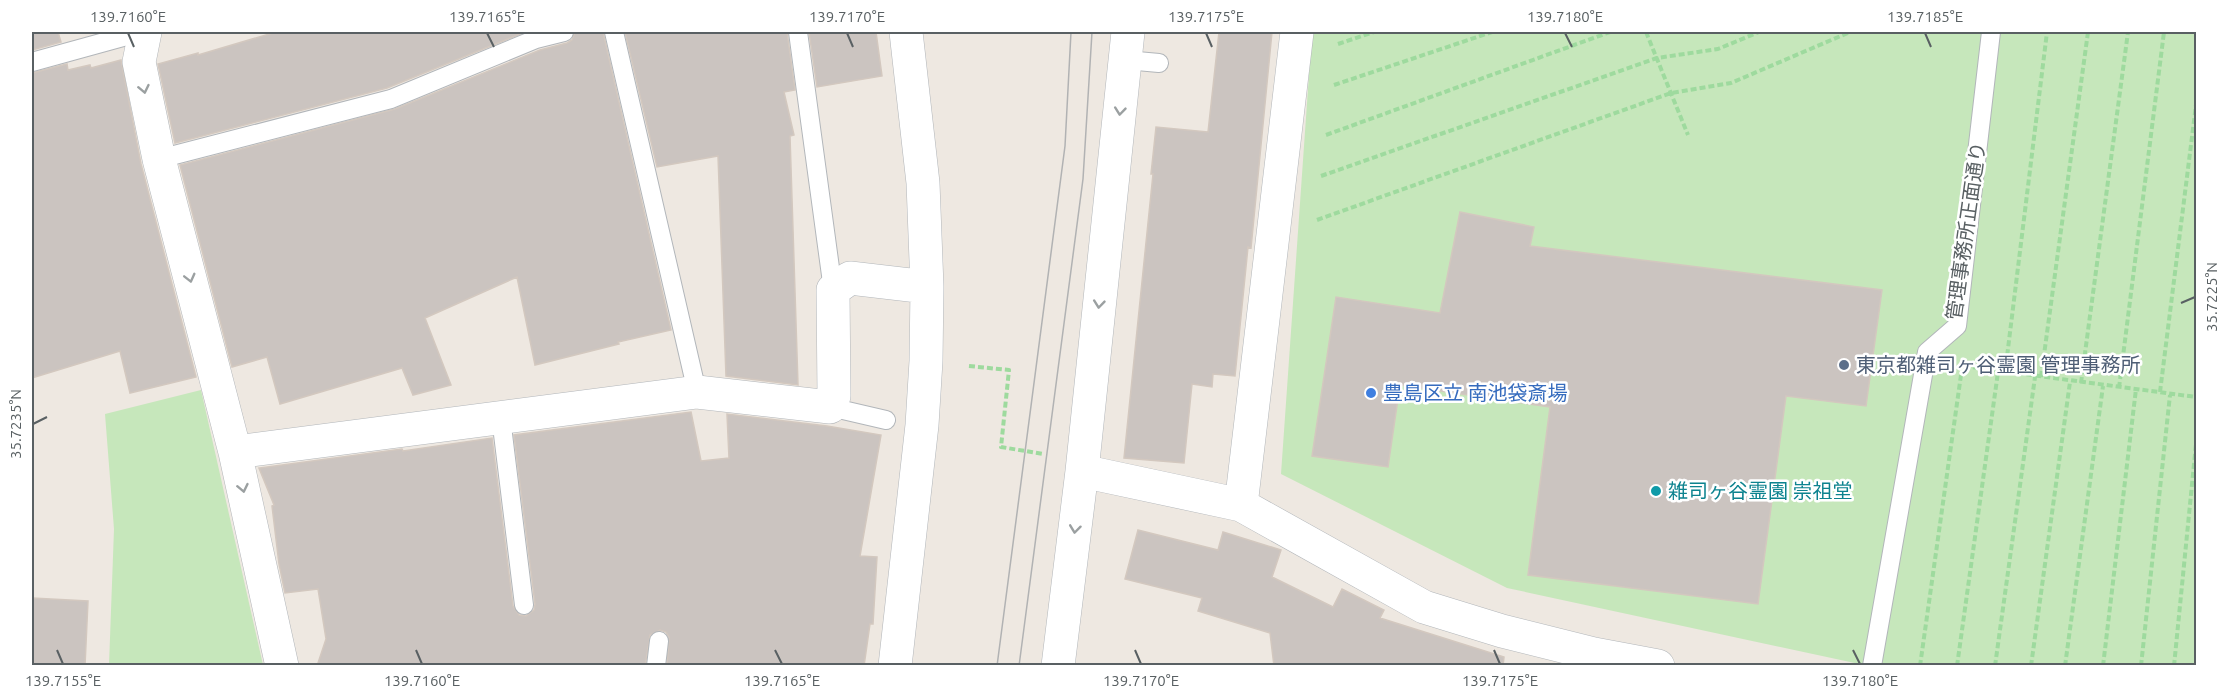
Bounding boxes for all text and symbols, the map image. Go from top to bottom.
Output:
text: 139.7160°E [90,8,166,25]
text: 139.7165°E [449,8,525,25]
text: 139.7170°E [809,8,885,25]
text: 139.7175°E [1168,8,1244,25]
text: 139.7180°E [1527,8,1603,25]
text: 139.7185°E [1887,8,1963,25]
one-way arrow [137,84,150,94]
one-way arrow [1115,106,1127,115]
street label: 管理事務所正面通り [1942,140,1989,322]
text: 35.7225°N [2203,262,2220,332]
one-way arrow [183,273,196,283]
one-way arrow [1093,300,1106,309]
place label: 東京都雑司ヶ谷霊園 管理事務所 [1856,353,2141,376]
marker: 東京都雑司ヶ谷霊園 管理事務所 [1837,358,1851,372]
place label: 豊島区立 南池袋斎場 [1383,381,1568,404]
marker: 豊島区立 南池袋斎場 [1364,386,1378,400]
text: 35.7235°N [7,389,24,459]
place label: 雑司ヶ谷霊園 崇祖堂 [1668,479,1853,502]
one-way arrow [236,483,249,493]
marker: 雑司ヶ谷霊園 崇祖堂 [1649,484,1663,498]
one-way arrow [1069,524,1081,533]
text: 139.7155°E [25,672,101,689]
text: 139.7160°E [384,672,460,689]
text: 139.7165°E [744,672,820,689]
text: 139.7170°E [1103,672,1179,689]
text: 139.7175°E [1462,672,1538,689]
text: 139.7180°E [1822,672,1898,689]

